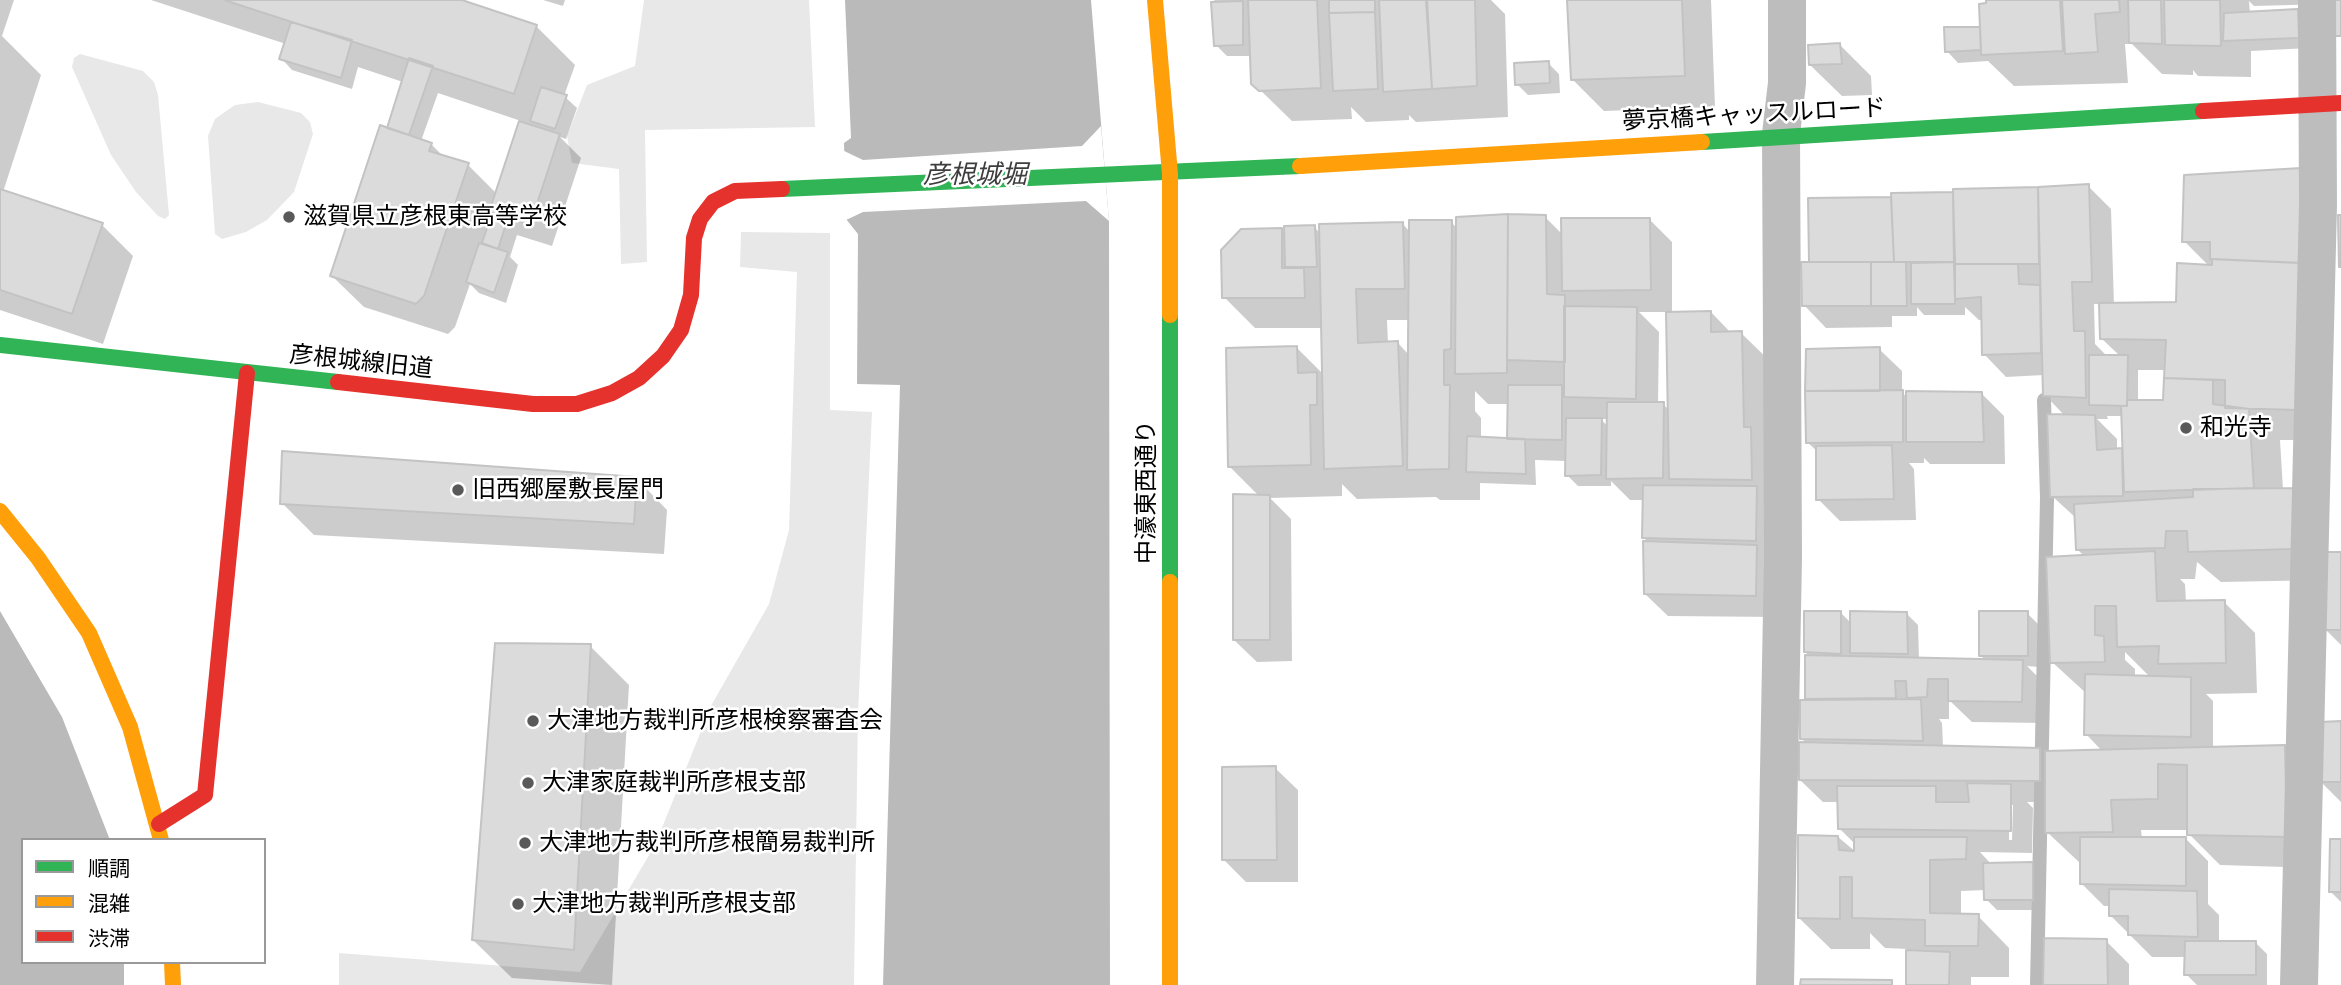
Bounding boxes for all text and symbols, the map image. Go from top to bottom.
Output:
street label: 夢京橋キャッスルロード [1621,94,1887,136]
water label: 彦根城堀 [923,159,1027,191]
place label: 滋賀県立彦根東高等学校 [303,203,567,231]
marker: 滋賀県立彦根東高等学校 [281,209,297,225]
street label: 彦根城線旧道 [288,340,434,384]
place label: 和光寺 [2200,414,2272,442]
street label: 中濠東西通り [1133,420,1161,564]
marker: 和光寺 [2178,420,2194,436]
place label: 旧西郷屋敷長屋門 [472,476,664,504]
marker: 旧西郷屋敷長屋門 [450,482,466,498]
place label: 大津地方裁判所彦根検察審査会 [547,707,883,735]
marker: 大津地方裁判所彦根検察審査会 [525,713,541,729]
place label: 大津家庭裁判所彦根支部 [542,769,806,797]
marker: 大津家庭裁判所彦根支部 [520,775,536,791]
place label: 大津地方裁判所彦根簡易裁判所 [539,829,875,857]
marker: 大津地方裁判所彦根簡易裁判所 [517,835,533,851]
legend [21,838,266,964]
text: 順調 [88,856,130,881]
place label: 大津地方裁判所彦根支部 [532,890,796,918]
text: 混雑 [88,891,130,916]
marker: 大津地方裁判所彦根支部 [510,896,526,912]
text: 渋滞 [88,926,130,951]

